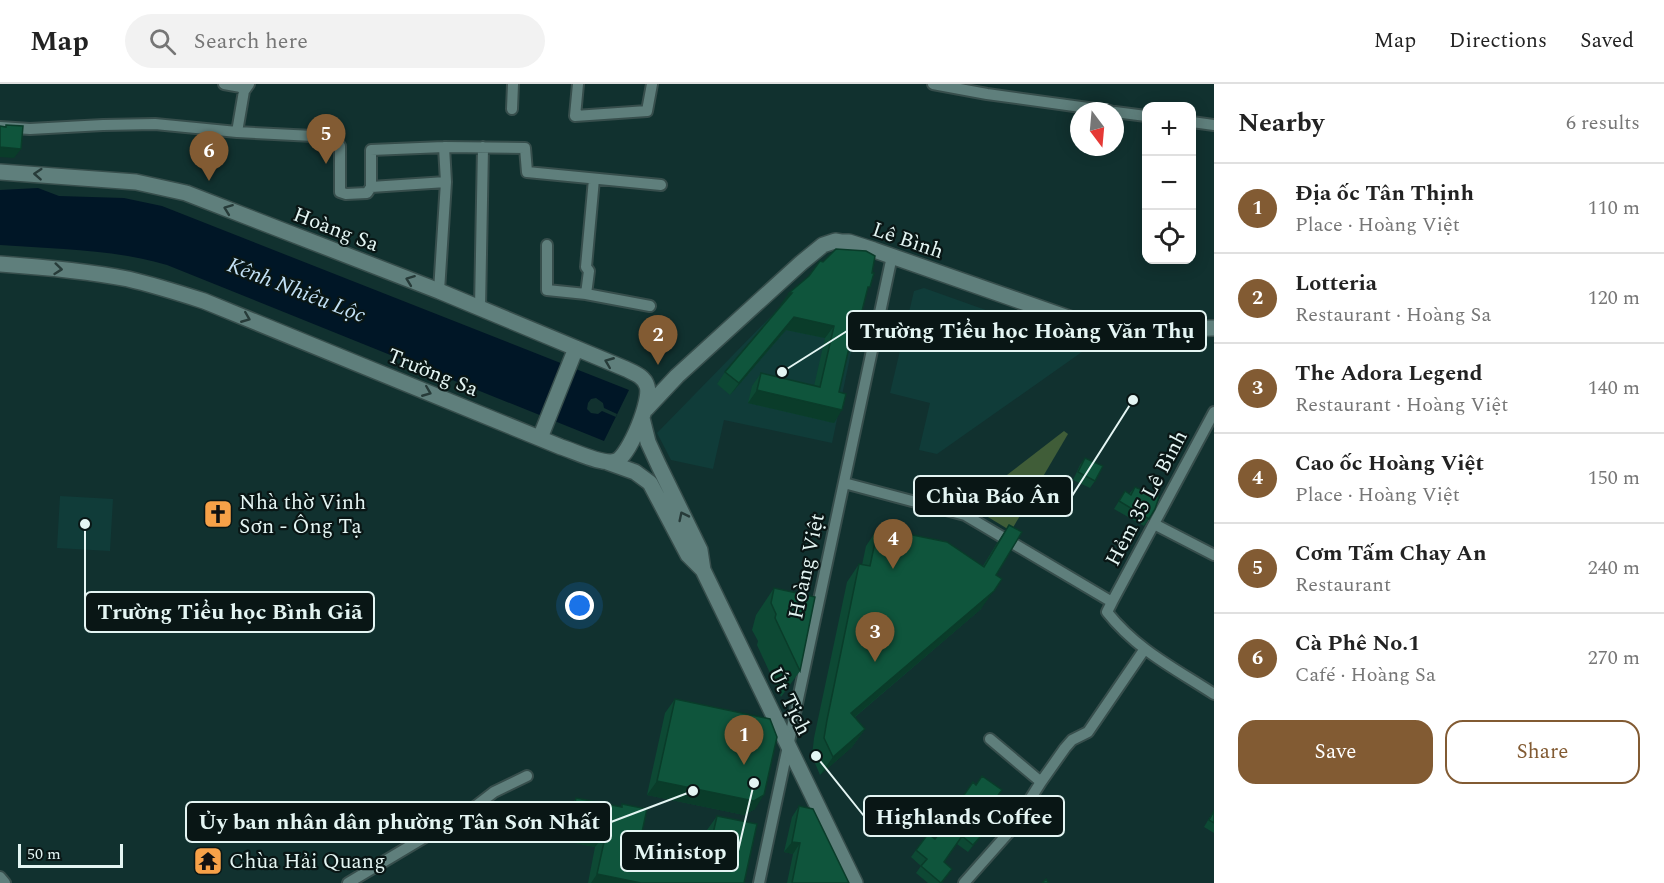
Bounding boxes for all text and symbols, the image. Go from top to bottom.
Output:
search box [125,14,545,68]
text: Map [30,20,89,63]
icon: search [146,25,179,58]
text: Search here [194,25,308,58]
text: Map [1374,25,1416,57]
text: Directions [1449,25,1547,57]
text: Saved [1580,25,1634,57]
north arrow [1070,102,1124,156]
map controls [1142,102,1196,264]
button: + [1142,102,1196,156]
text: Nearby [1238,103,1324,143]
text: 6 results [1566,108,1640,138]
pin: 5 [306,115,346,164]
pin: 6 [190,132,228,181]
button: − [1142,156,1196,210]
one-way arrow [33,168,42,181]
text: Địa ốc Tân Thịnh [1295,177,1474,210]
text: 1 [1252,193,1263,223]
text: 110 m [1588,193,1640,223]
street label: Hoàng Sa [288,199,384,261]
one-way arrow [223,204,234,216]
button: locate [1142,210,1196,264]
text: Place · Hoàng Việt [1295,210,1460,240]
street label: Lê Bình [868,214,948,268]
water label: Kênh Nhiêu Lộc [222,249,371,332]
one-way arrow [54,262,63,275]
text: Lotteria [1295,267,1377,300]
one-way arrow [405,275,416,287]
text: 2 [1252,283,1263,313]
text: 120 m [1588,283,1640,313]
text: Restaurant · Hoàng Sa [1295,300,1491,330]
one-way arrow [240,311,251,323]
callout: Trường Tiểu học Hoàng Văn Thụ [847,311,1206,351]
text: Trường Tiểu học Hoàng Văn Thụ [860,315,1194,348]
pin: 2 [638,316,678,365]
street label: Trường Sa [382,340,484,406]
one-way arrow [605,357,616,369]
text: The Adora Legend [1295,357,1483,390]
text: 3 [1252,373,1263,403]
text: 140 m [1588,373,1640,403]
one-way arrow [420,385,431,397]
text: Restaurant · Hoàng Việt [1295,390,1508,420]
street label: Hẻm 35 Lê Bình [1097,425,1196,572]
text: Cao ốc Hoàng Việt [1295,447,1484,480]
text: 4 [1252,463,1263,493]
text: 150 m [1588,463,1640,493]
callout: Chùa Báo Ân [914,476,1072,516]
text: Chùa Báo Ân [926,480,1061,513]
text: Place · Hoàng Việt [1295,480,1460,510]
place label: Nhà thờ Vinh Sơn - Ông Tạ [239,487,366,543]
church icon: Nhà thờ Vinh Sơn - Ông Tạ [202,498,234,530]
street label: Hoàng Việt [780,510,834,622]
one-way arrow [679,511,691,522]
pin: 4 [874,520,912,569]
text: Cơm Tấm Chay An [1295,537,1487,570]
text: 5 [1252,553,1263,583]
text: 240 m [1588,553,1640,583]
text: Restaurant [1295,570,1391,600]
your location [565,591,594,620]
callout: Trường Tiểu học Bình Giã [85,592,374,632]
text: Trường Tiểu học Bình Giã [97,596,363,629]
pin: 3 [856,612,894,662]
text: Cà Phê No.1 [1295,627,1420,660]
text: 6 [1252,643,1263,673]
text: 270 m [1588,643,1640,673]
text: Café · Hoàng Sa [1295,660,1436,690]
street label: Út Tịch [759,662,819,741]
pin: 1 [724,716,764,765]
button: Save [1238,720,1433,784]
button: Share [1445,720,1640,784]
callout: Highlands Coffee [864,796,1064,836]
text: Highlands Coffee [876,801,1053,834]
callout: Ủy ban nhân dân phường Tân Sơn Nhất [186,802,611,842]
text: Ủy ban nhân dân phường Tân Sơn Nhất [198,806,600,839]
callout: Ministop [621,831,738,871]
text: Ministop [634,836,727,869]
scale bar [18,841,123,868]
text: 50 m [27,842,61,866]
temple icon: Chùa Hải Quang [192,845,224,877]
place label: Chùa Hải Quang [229,846,385,878]

